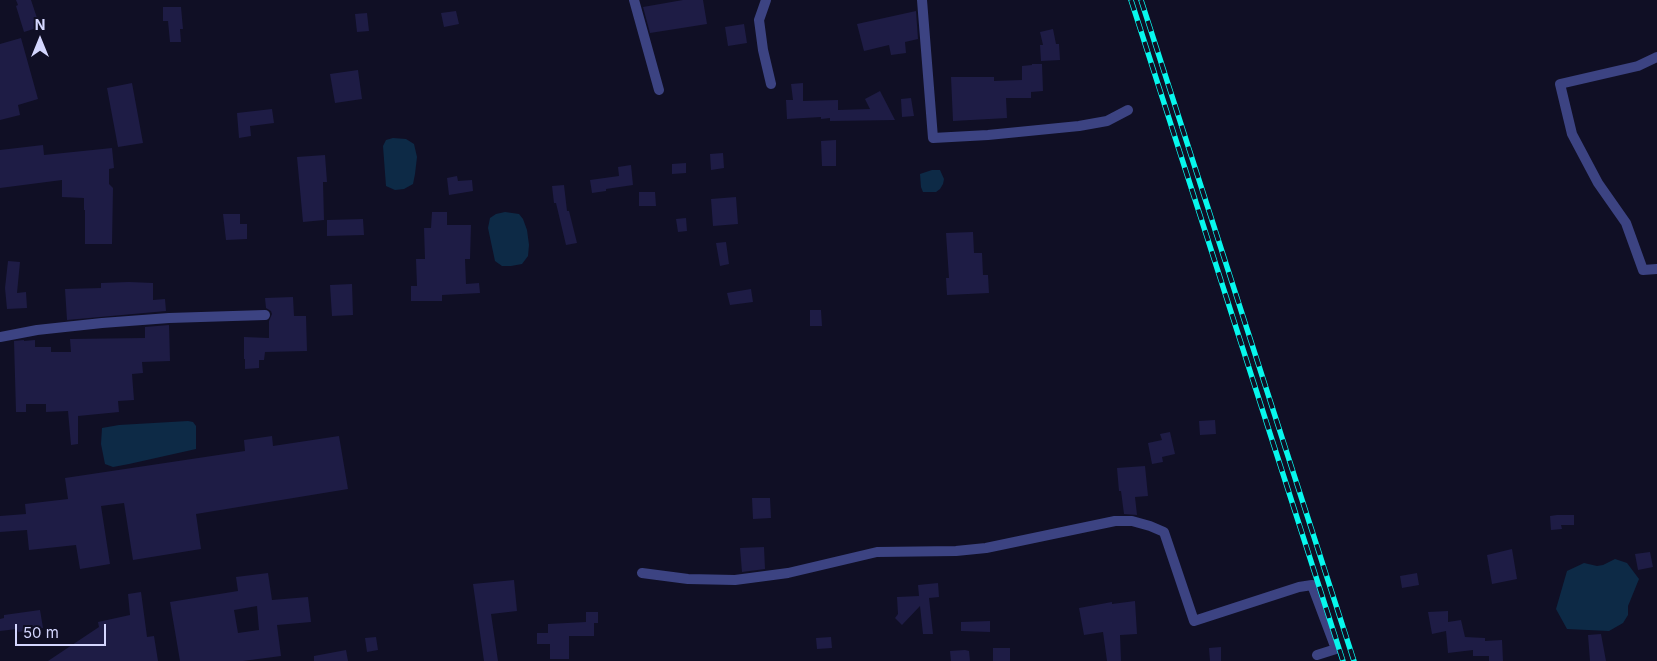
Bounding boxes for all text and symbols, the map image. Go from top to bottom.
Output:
north arrow [15,15,65,65]
text: N [35,16,45,33]
scale bar [18,614,109,646]
text: 50 m [23,623,59,642]

